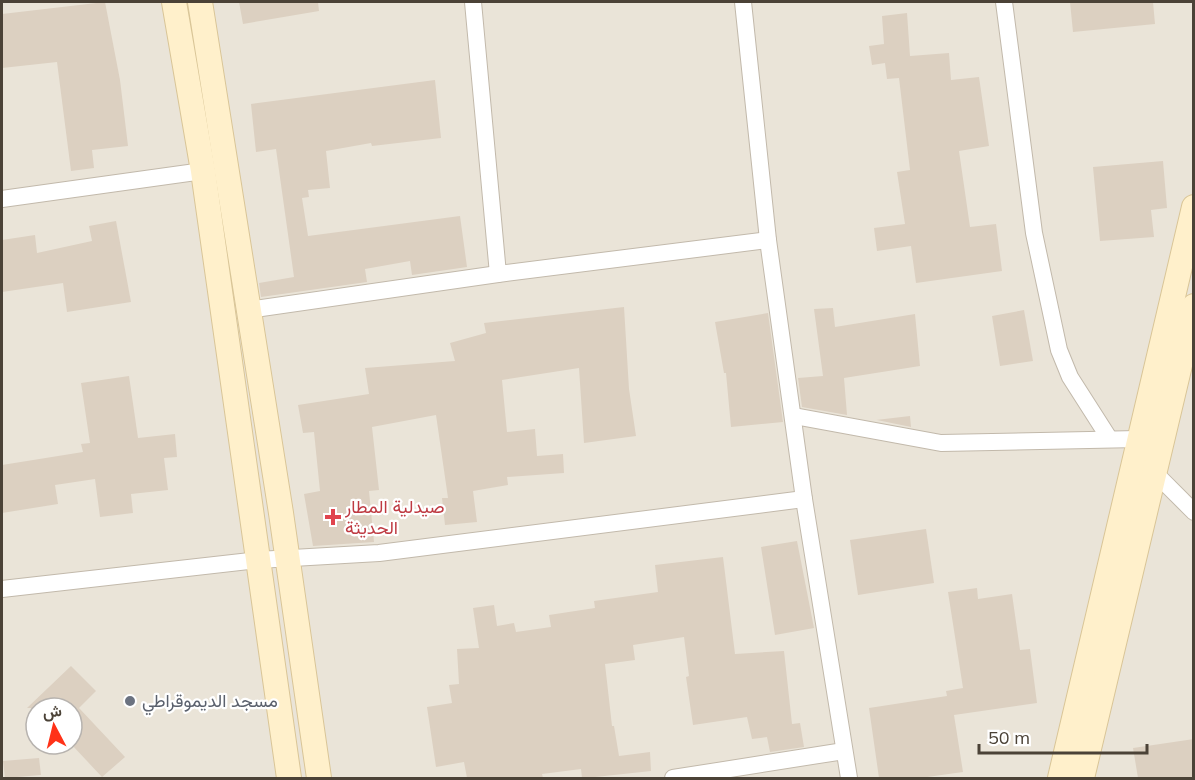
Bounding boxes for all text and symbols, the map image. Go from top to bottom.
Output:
place label: صيدلية المطار الحديثة [344,495,445,539]
marker: صيدلية المطار الحديثة [326,510,340,524]
place label: مسجد الديموقراطي [142,689,278,716]
marker: مسجد الديموقراطي [123,694,137,708]
north arrow [24,696,84,756]
text: ش [41,700,63,722]
scale bar [979,717,1147,755]
text: 50 m [988,726,1030,749]

